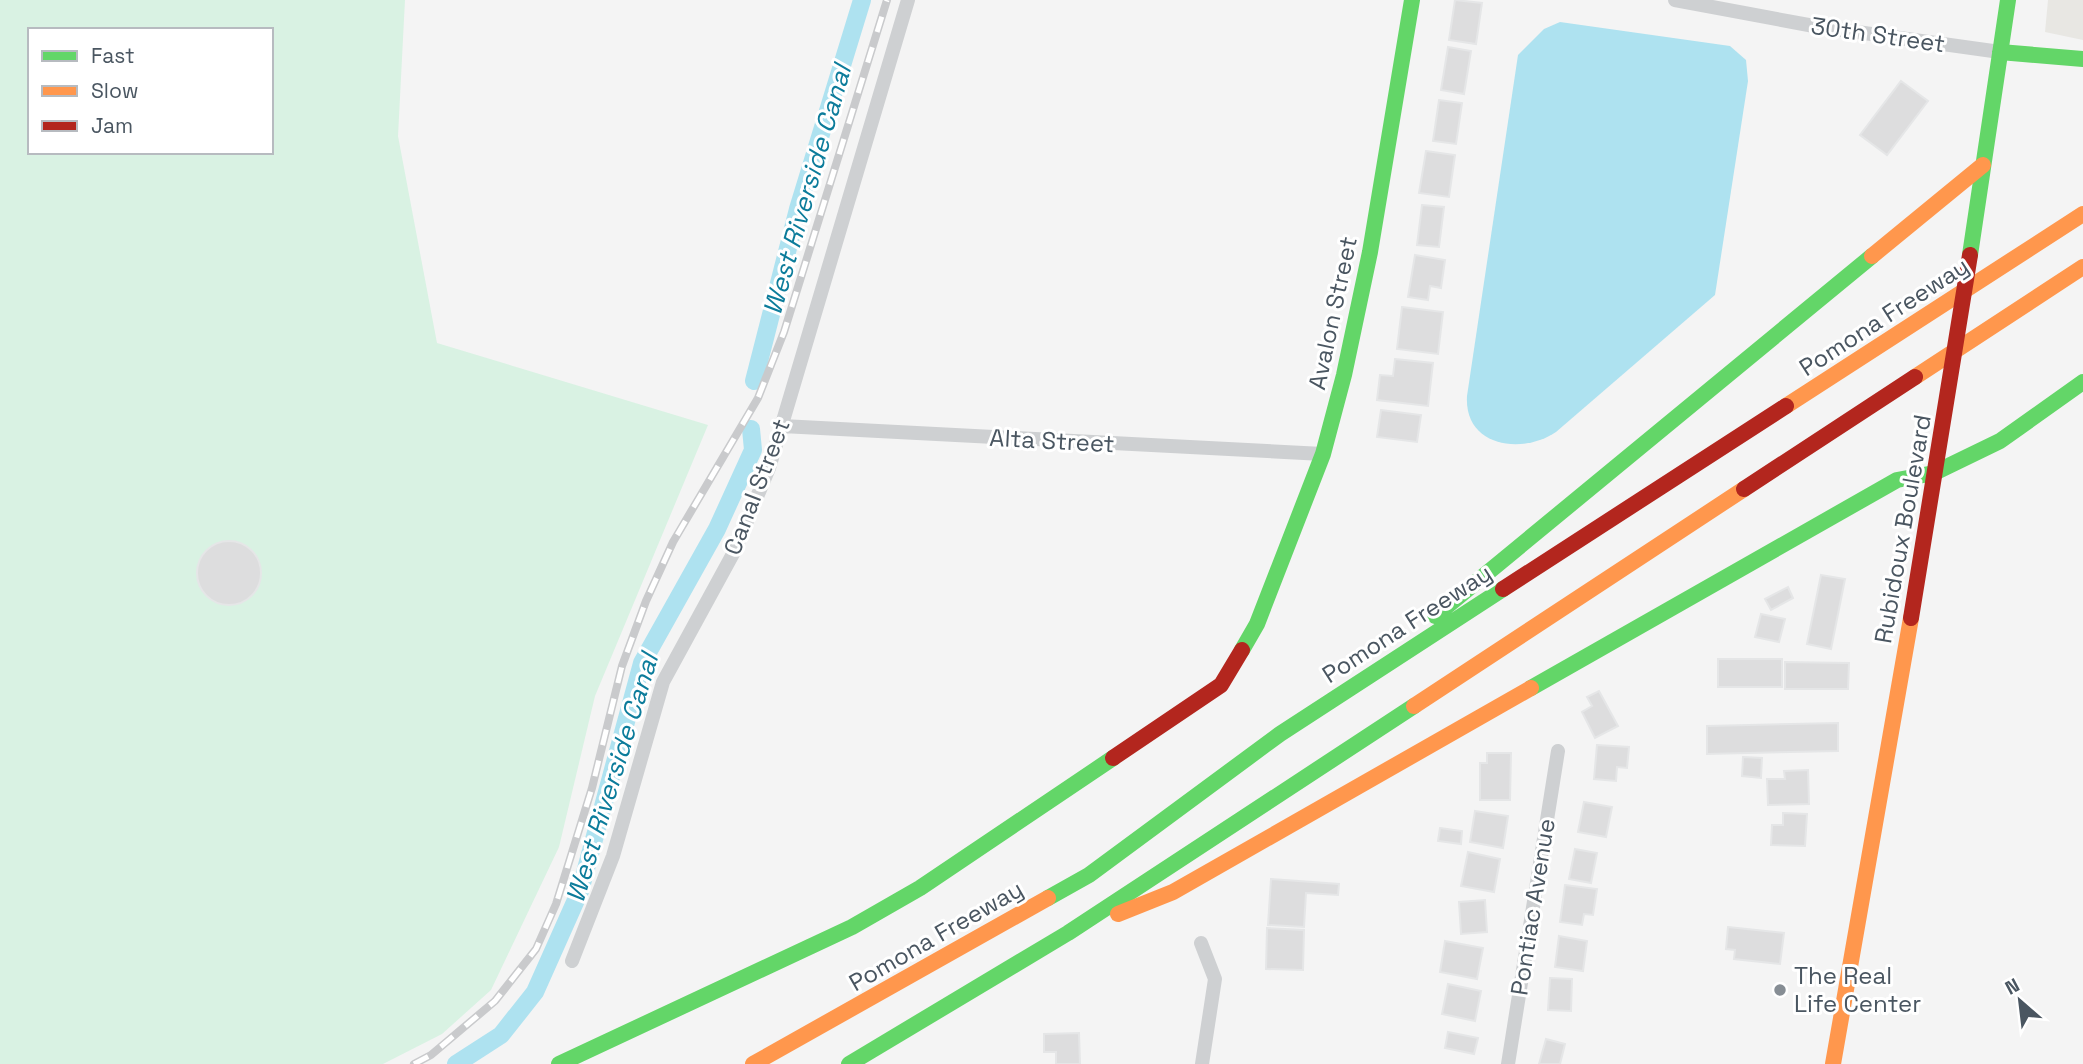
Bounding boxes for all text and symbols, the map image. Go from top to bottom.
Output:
street label: 30th Street [1809,10,1947,59]
legend [28,28,273,154]
text: Fast [91,42,135,69]
water label: West Riverside Canal [755,58,860,319]
text: Slow [91,77,139,104]
text: Jam [91,112,133,139]
street label: Avalon Street [1301,233,1364,392]
street label: Pomona Freeway [1793,250,1974,383]
street label: Rubidoux Boulevard [1867,412,1938,646]
street label: Canal Street [716,414,797,559]
street label: Alta Street [989,422,1115,459]
street label: Pomona Freeway [1316,557,1497,690]
water label: West Riverside Canal [558,647,667,907]
street label: Pontiac Avenue [1503,816,1562,998]
street label: Pomona Freeway [843,873,1028,998]
place label: The Real Life Center [1794,960,1921,1019]
north arrow [1985,966,2055,1036]
text: N [2001,972,2024,1000]
marker: The Real Life Center [1772,982,1788,998]

